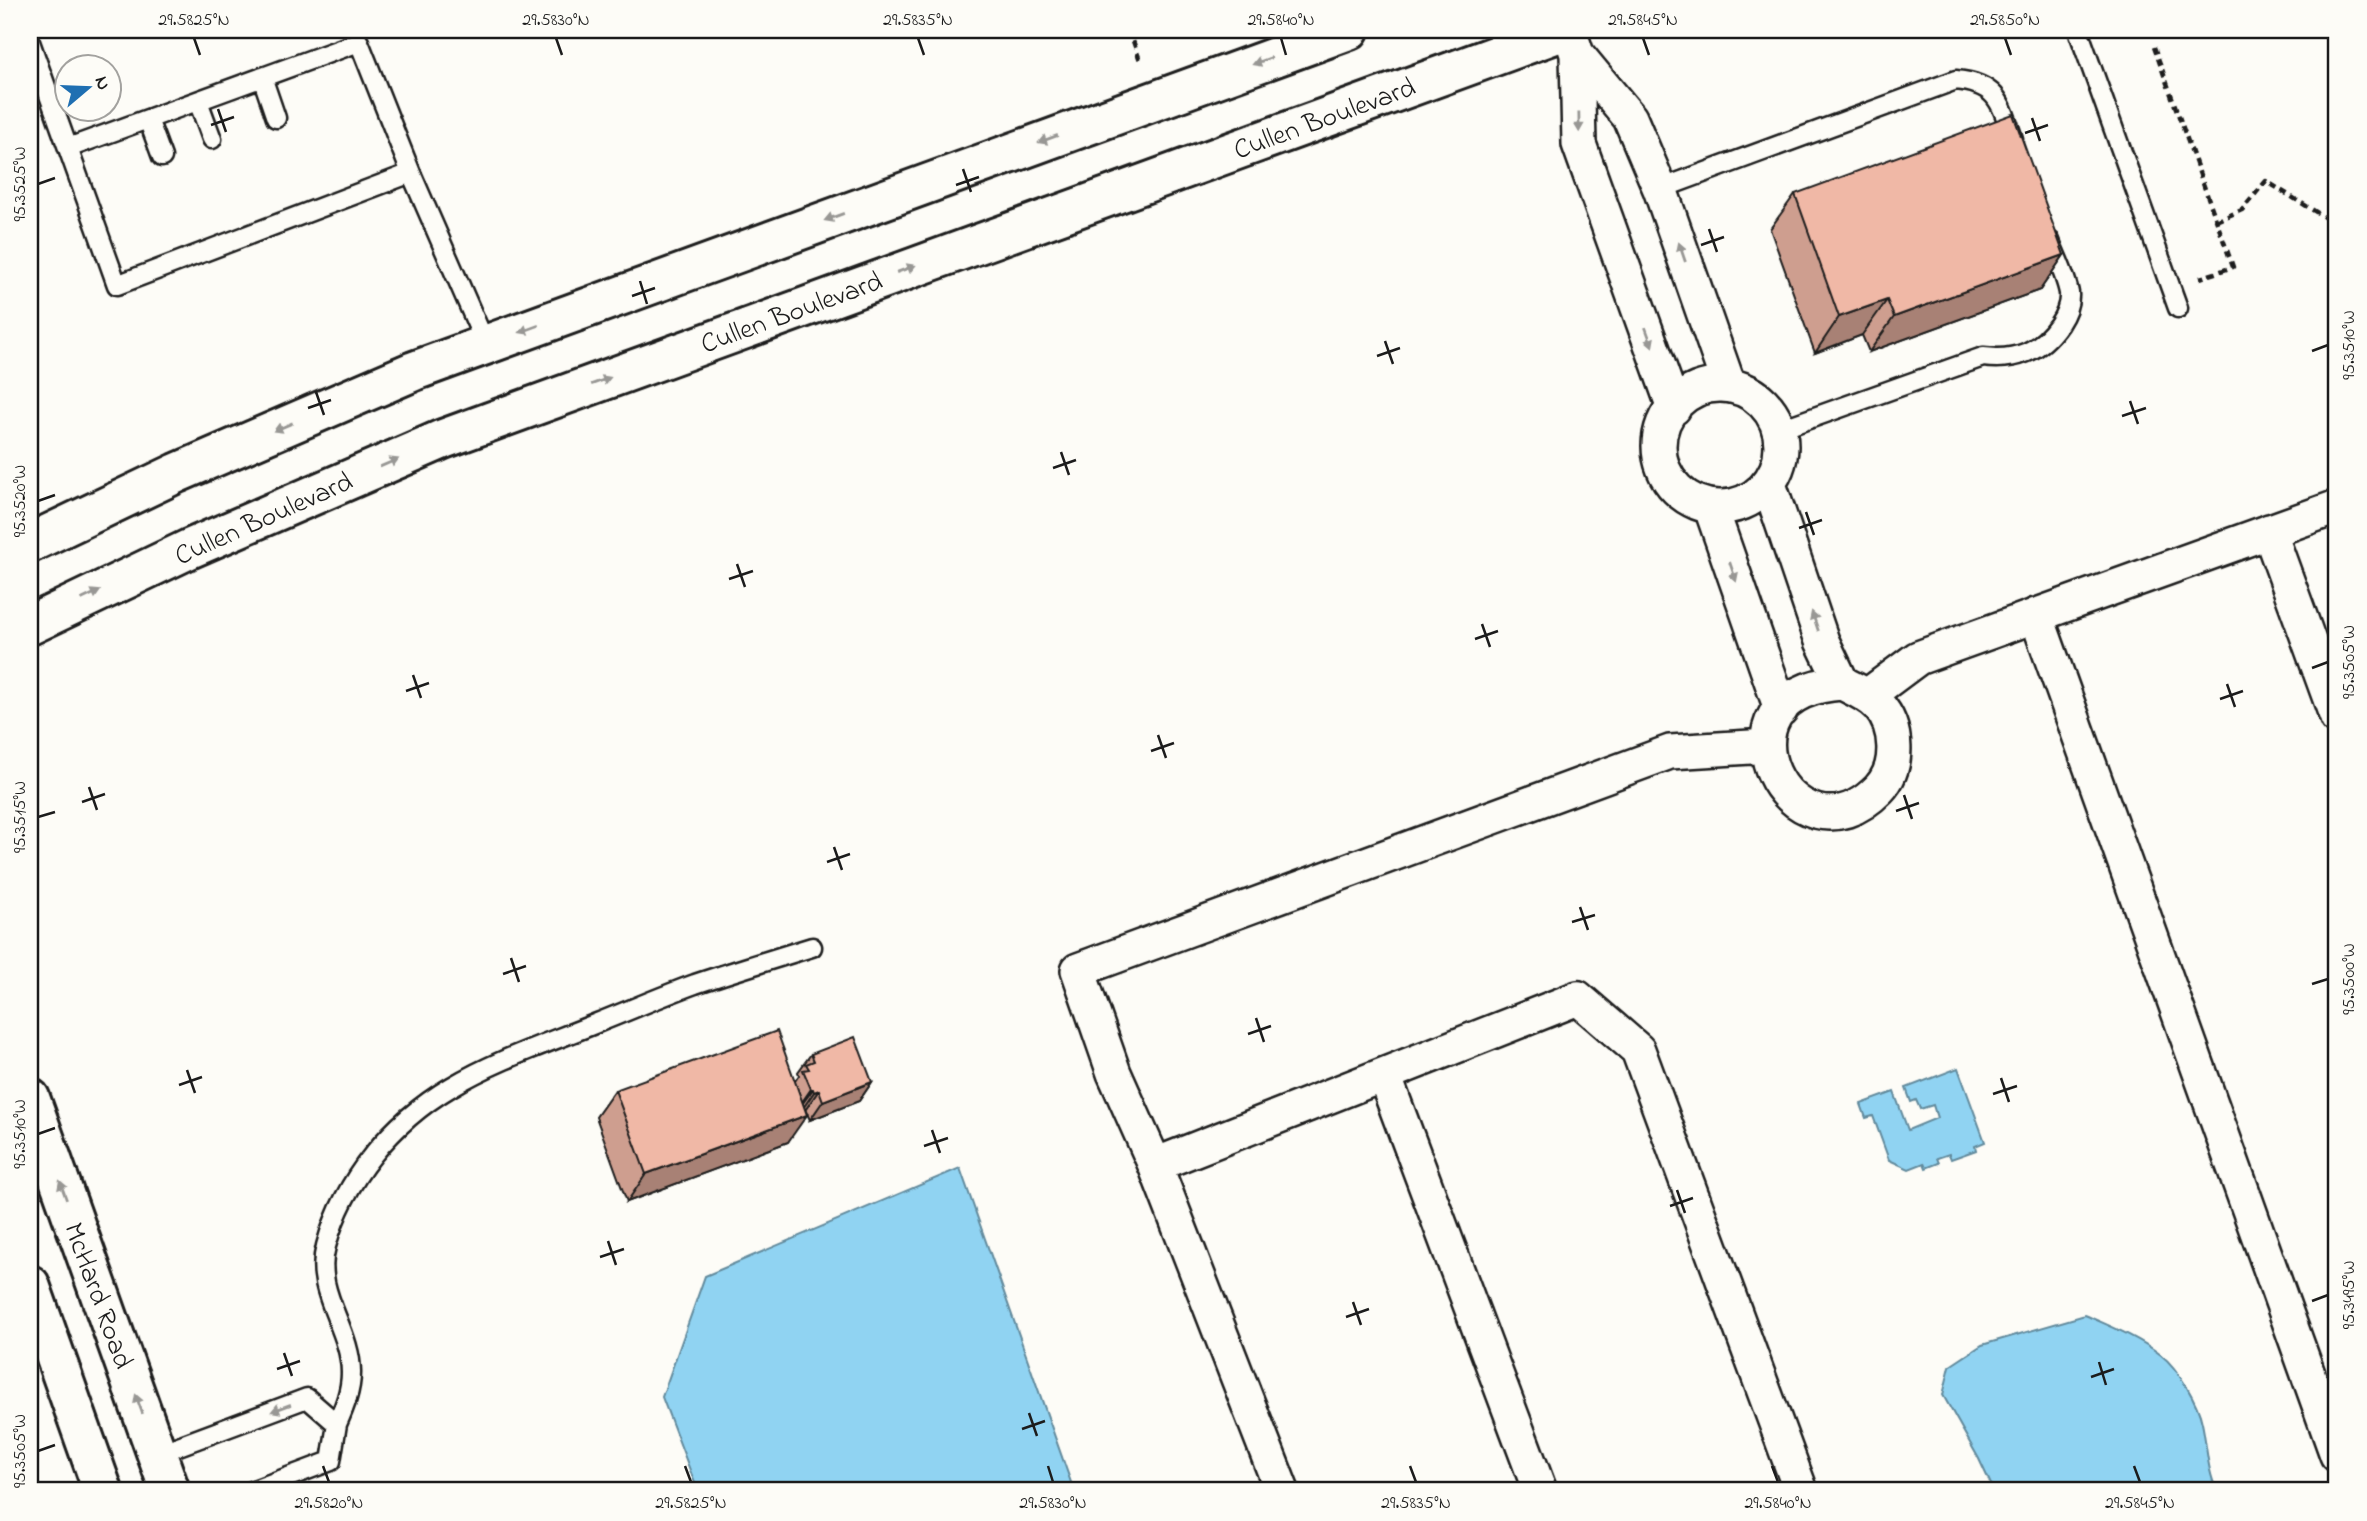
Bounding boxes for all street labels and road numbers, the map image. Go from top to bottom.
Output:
street label: Cullen Boulevard [1228,68,1422,172]
street label: Cullen Boulevard [695,262,889,366]
street label: Cullen Boulevard [169,463,360,578]
street label: McHard Road [51,1217,142,1375]

